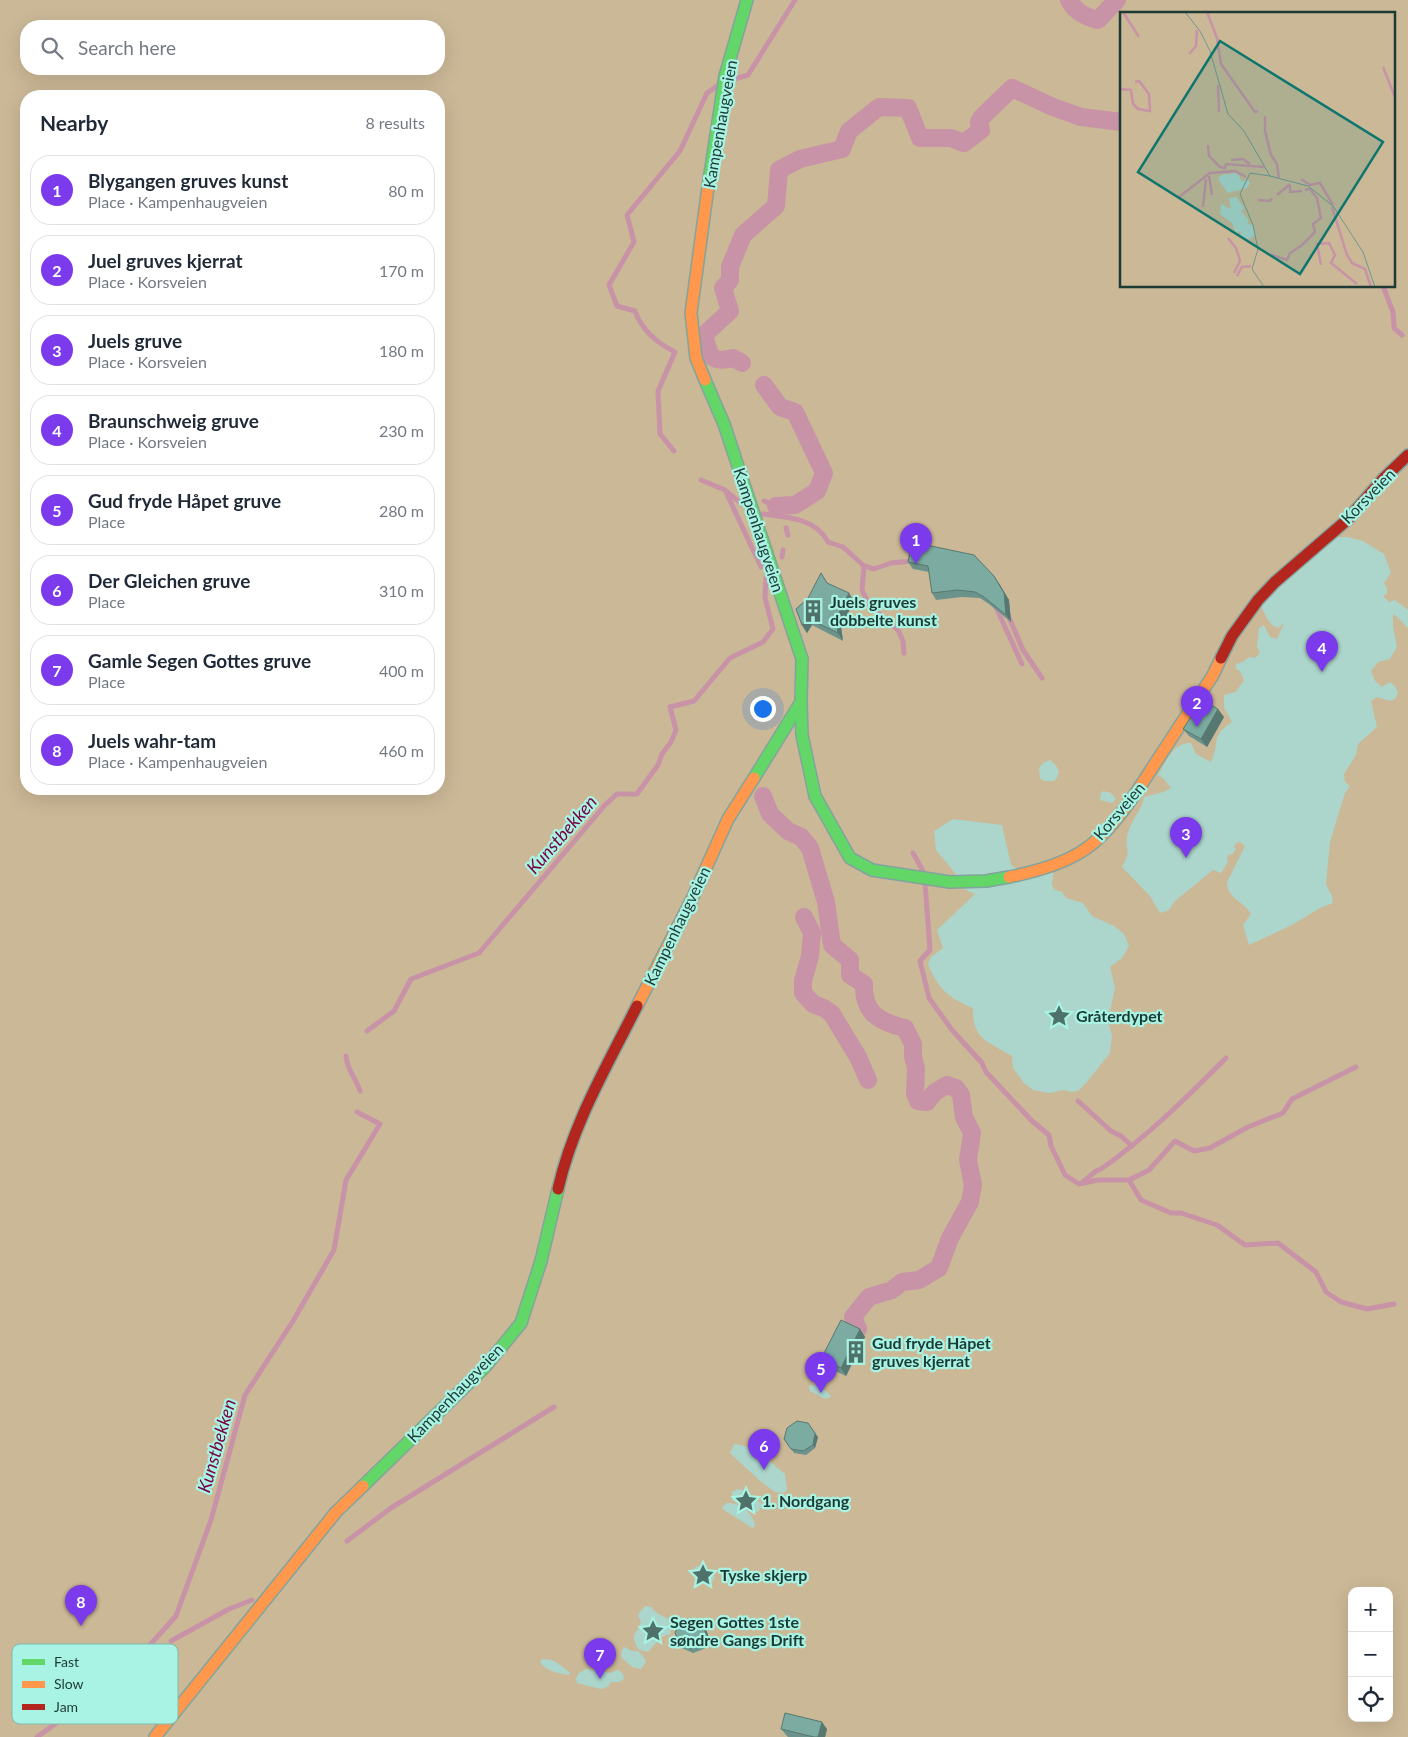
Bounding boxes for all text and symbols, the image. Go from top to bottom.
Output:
inset map [1120,12,1396,288]
search box [20,20,445,75]
icon: search [38,34,66,62]
text: Search here [78,36,176,59]
street label: Kampenhaugveien [699,58,740,189]
text: Nearby [40,110,108,135]
text: 8 results [365,113,425,132]
text: Blygangen gruves kunst [88,169,288,192]
text: 1 [52,181,62,200]
text: 80 m [388,181,424,200]
text: Place · Kampenhaugveien [88,192,267,211]
text: Juel gruves kjerrat [88,249,243,272]
text: 2 [52,261,62,280]
text: 170 m [379,261,424,280]
text: Place · Korsveien [88,272,207,291]
text: Juels gruve [88,329,182,352]
text: 3 [52,341,62,360]
text: 180 m [379,341,424,360]
text: Place · Korsveien [88,352,207,371]
text: Braunschweig gruve [88,409,259,432]
text: 4 [52,421,62,440]
text: 230 m [379,421,424,440]
text: Place · Korsveien [88,432,207,451]
street label: Korsveien [1337,464,1399,527]
street label: Kampenhaugveien [730,465,789,595]
text: Gud fryde Håpet gruve [88,489,281,512]
text: 5 [52,501,62,520]
text: 280 m [379,501,424,520]
text: Place [88,512,125,531]
pin: 1 [900,523,932,564]
text: Der Gleichen gruve [88,569,250,592]
text: 6 [52,581,62,600]
text: 310 m [379,581,424,600]
text: Place [88,592,125,611]
place label: Juels gruves dobbelte kunst [830,592,937,629]
building icon: Juels gruves dobbelte kunst [800,598,826,624]
pin: 4 [1306,631,1338,672]
text: Gamle Segen Gottes gruve [88,649,311,672]
text: 7 [52,661,62,680]
text: 400 m [379,661,424,680]
text: Place [88,672,125,691]
pin: 2 [1181,686,1213,727]
your location [750,696,776,722]
text: Juels wahr-tam [88,729,216,752]
text: 8 [52,741,62,760]
text: 460 m [379,741,424,760]
text: Place · Kampenhaugveien [88,752,267,771]
street label: Korsveien [1089,778,1148,843]
water label: Kunstbekken [521,791,601,878]
pin: 3 [1170,817,1202,858]
street label: Kampenhaugveien [640,863,714,988]
place icon: Gråterdypet [1046,1003,1072,1029]
place label: Gråterdypet [1076,1006,1163,1025]
place label: Gud fryde Håpet gruves kjerrat [872,1333,991,1370]
street label: Kampenhaugveien [403,1339,507,1446]
building icon: Gud fryde Håpet gruves kjerrat [843,1339,869,1365]
pin: 5 [805,1352,837,1393]
water label: Kunstbekken [192,1396,240,1495]
pin: 6 [748,1429,780,1470]
place icon: 1. Nordgang [733,1488,759,1514]
place label: 1. Nordgang [762,1491,850,1510]
place icon: Tyske skjerp [690,1562,716,1588]
place label: Tyske skjerp [720,1565,807,1584]
pin: 8 [65,1585,97,1626]
map controls [1348,1587,1393,1722]
button: + [1348,1587,1393,1632]
place label: Segen Gottes 1ste søndre Gangs Drift [670,1612,805,1649]
place icon: Segen Gottes 1ste søndre Gangs Drift [640,1618,666,1644]
button: − [1348,1632,1393,1677]
pin: 7 [584,1638,616,1679]
legend [12,1644,178,1724]
text: Fast [54,1653,79,1670]
text: Slow [54,1675,84,1692]
button: locate [1348,1677,1393,1722]
text: Jam [54,1698,78,1715]

